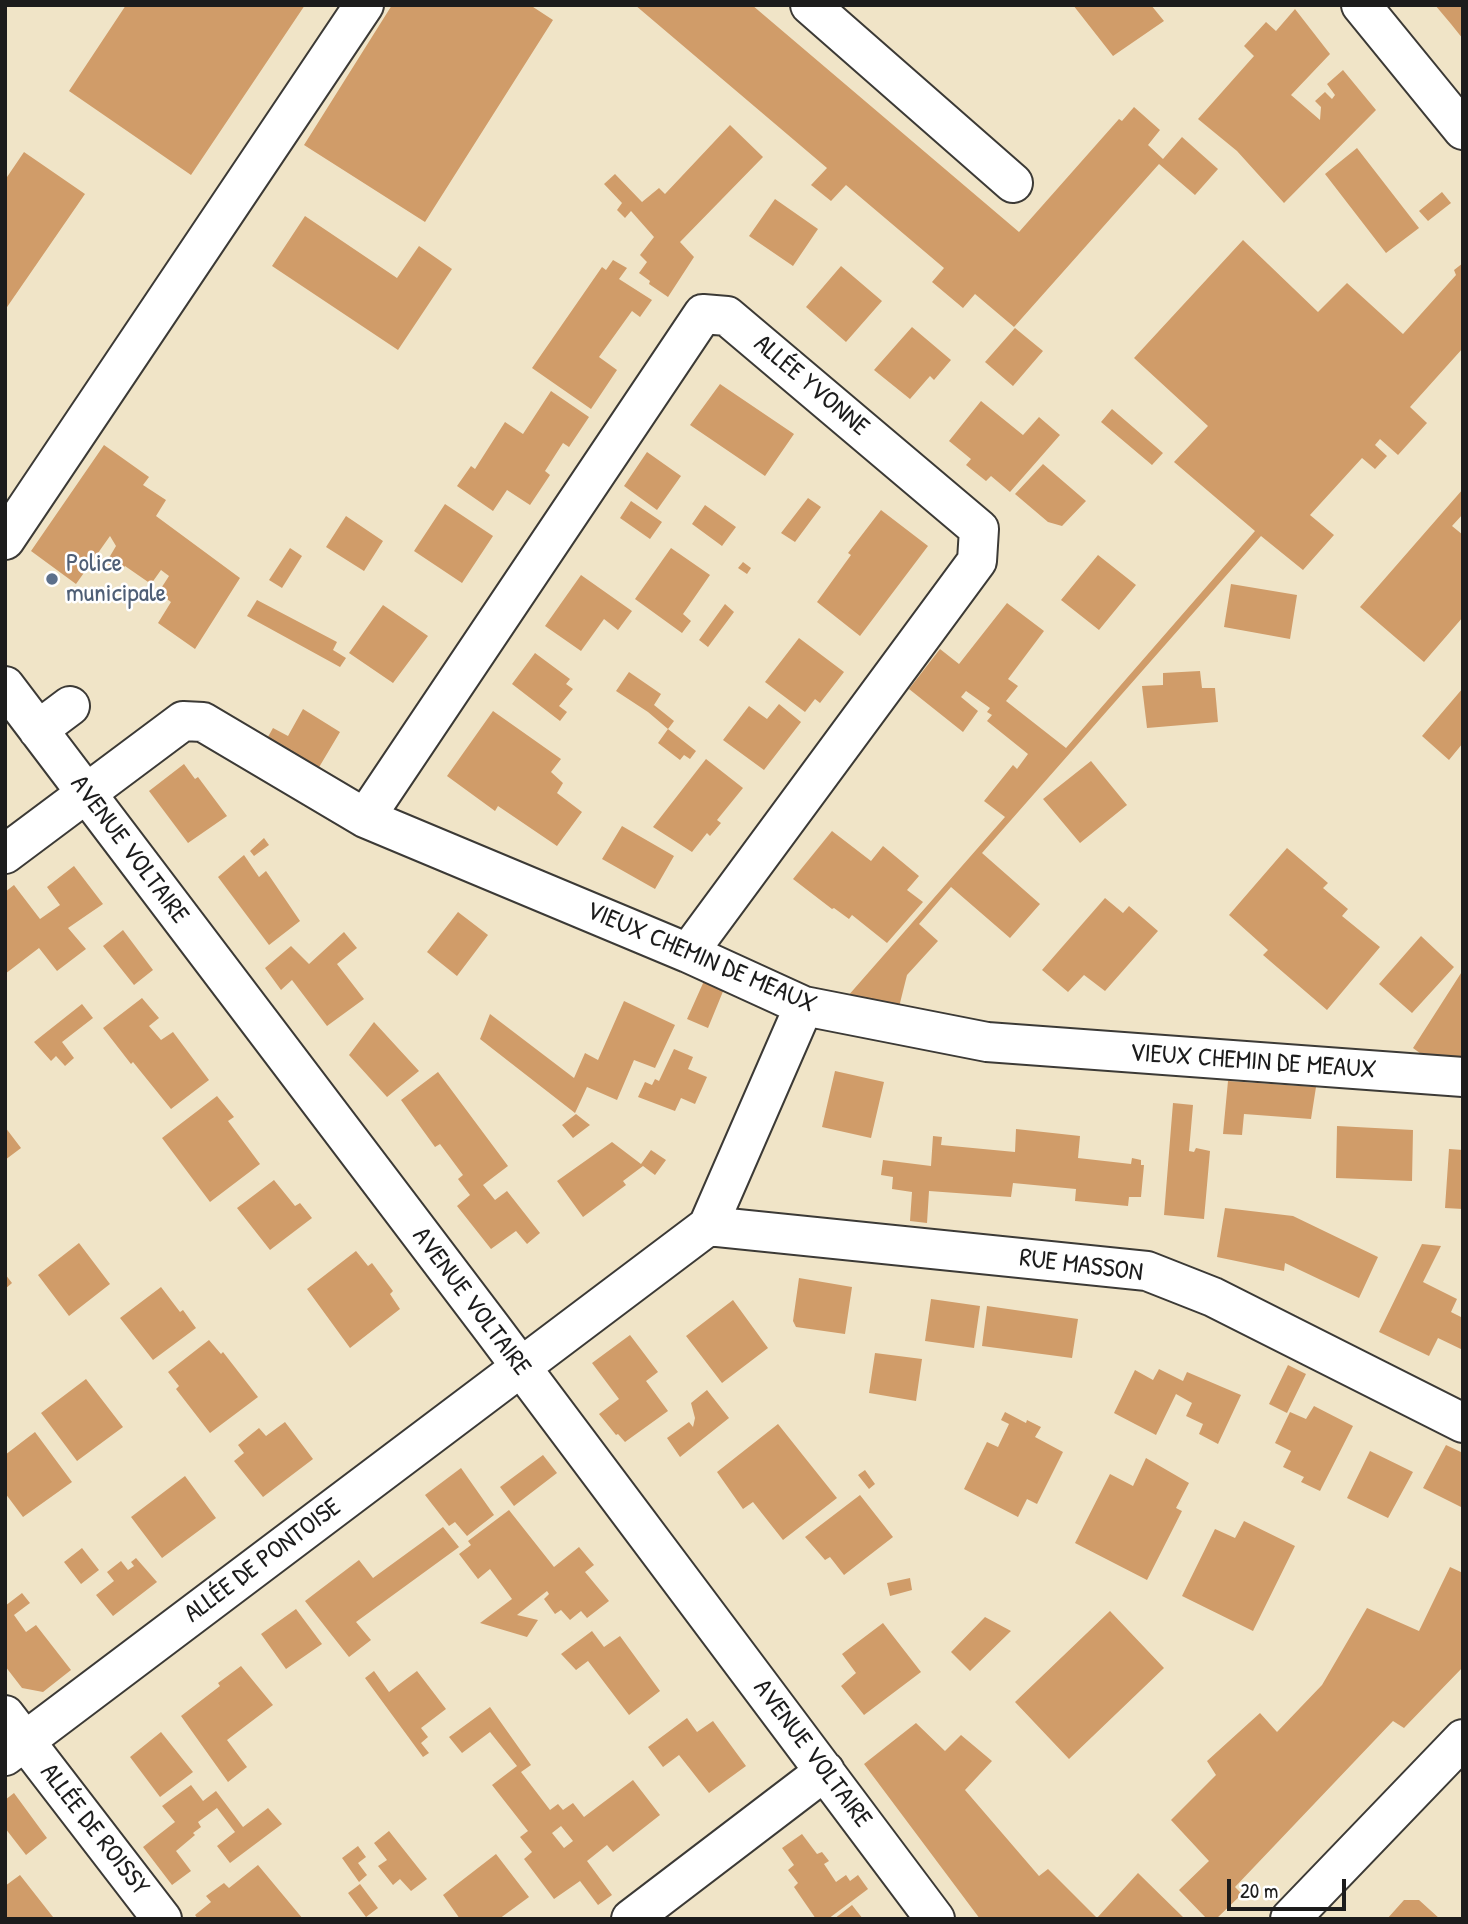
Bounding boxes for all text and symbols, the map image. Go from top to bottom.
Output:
street label: ALLÉE YVONNE [747,329,875,443]
place label: Police municipale [66,548,166,610]
marker: Police municipale [44,571,60,587]
street label: AVENUE VOLTAIRE [63,770,195,930]
street label: VIEUX CHEMIN DE MEAUX [581,895,821,1021]
street label: VIEUX CHEMIN DE MEAUX [1129,1038,1377,1086]
street label: AVENUE VOLTAIRE [405,1222,537,1382]
street label: RUE MASSON [1018,1243,1144,1289]
street label: ALLÉE DE PONTOISE [179,1492,347,1630]
street label: AVENUE VOLTAIRE [746,1674,878,1834]
street label: ALLÉE DE ROISSY [33,1758,155,1902]
scale bar [1230,1864,1349,1908]
text: 20 m [1240,1876,1278,1905]

